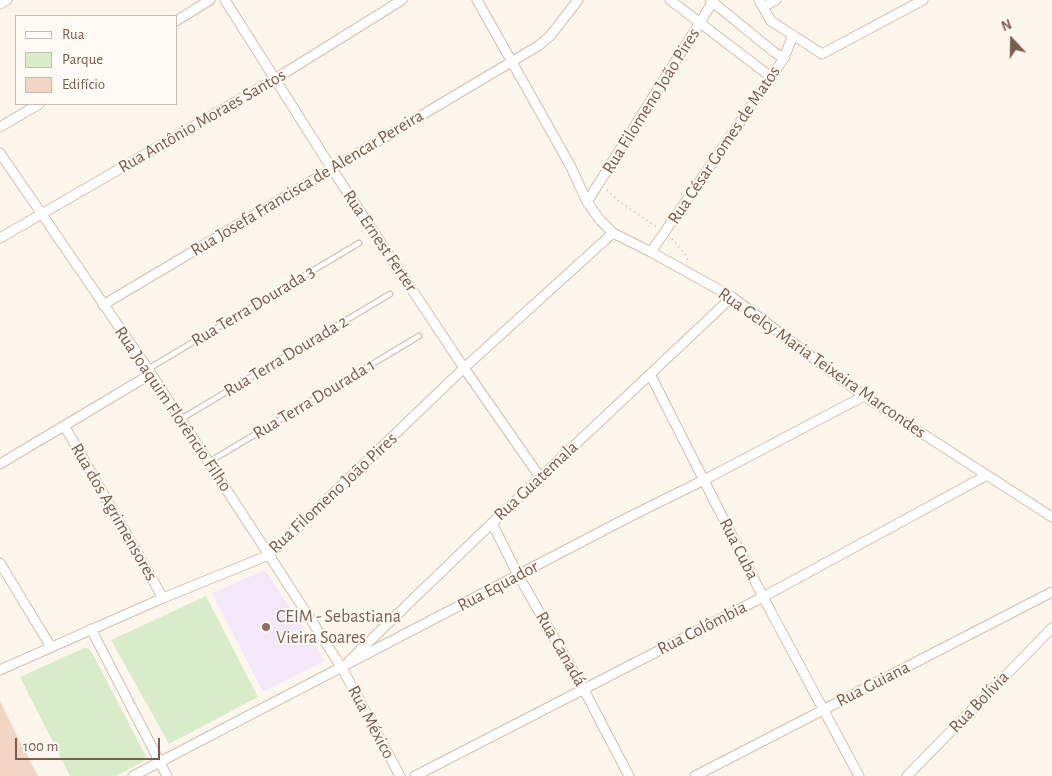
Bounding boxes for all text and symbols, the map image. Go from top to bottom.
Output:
legend [15,15,178,105]
north arrow [987,15,1037,65]
text: N [1000,18,1014,34]
street label: Rua Filomeno João Pires [597,24,705,178]
text: Rua [62,27,85,42]
text: Parque [62,52,103,67]
street label: Rua César Gomes de Matos [663,62,785,228]
street label: Rua Antônio Moraes Santos [114,64,290,178]
text: Edifício [62,77,105,92]
street label: Rua Josefa Francisca de Alencar Pereira [187,105,427,261]
street label: Rua Ernest Ferter [338,186,422,296]
street label: Rua Terra Dourada 3 [187,261,319,351]
street label: Rua Gelcy Maria Teixeira Marcondes [714,283,930,443]
street label: Rua Terra Dourada 2 [220,310,352,402]
street label: Rua Joaquim Florêncio Filho [110,322,236,496]
street label: Rua Terra Dourada 1 [249,354,379,444]
street label: Rua Filomeno João Pires [264,428,402,558]
street label: Rua Guatemala [489,437,583,525]
street label: Rua dos Agrimensores [66,439,162,585]
street label: Rua Cuba [714,515,764,583]
street label: Rua Equador [454,556,542,616]
street label: Rua Colômbia [654,596,750,660]
place label: CEIM - Sebastiana Vieira Soares [276,606,401,649]
street label: Rua Canadá [531,608,591,690]
marker: CEIM - Sebastiana Vieira Soares [260,621,272,633]
street label: Rua Guiana [833,656,913,712]
street label: Rua Bolívia [944,667,1014,737]
street label: Rua México [343,682,399,762]
scale bar [18,728,162,760]
text: 100 m [23,739,58,754]

